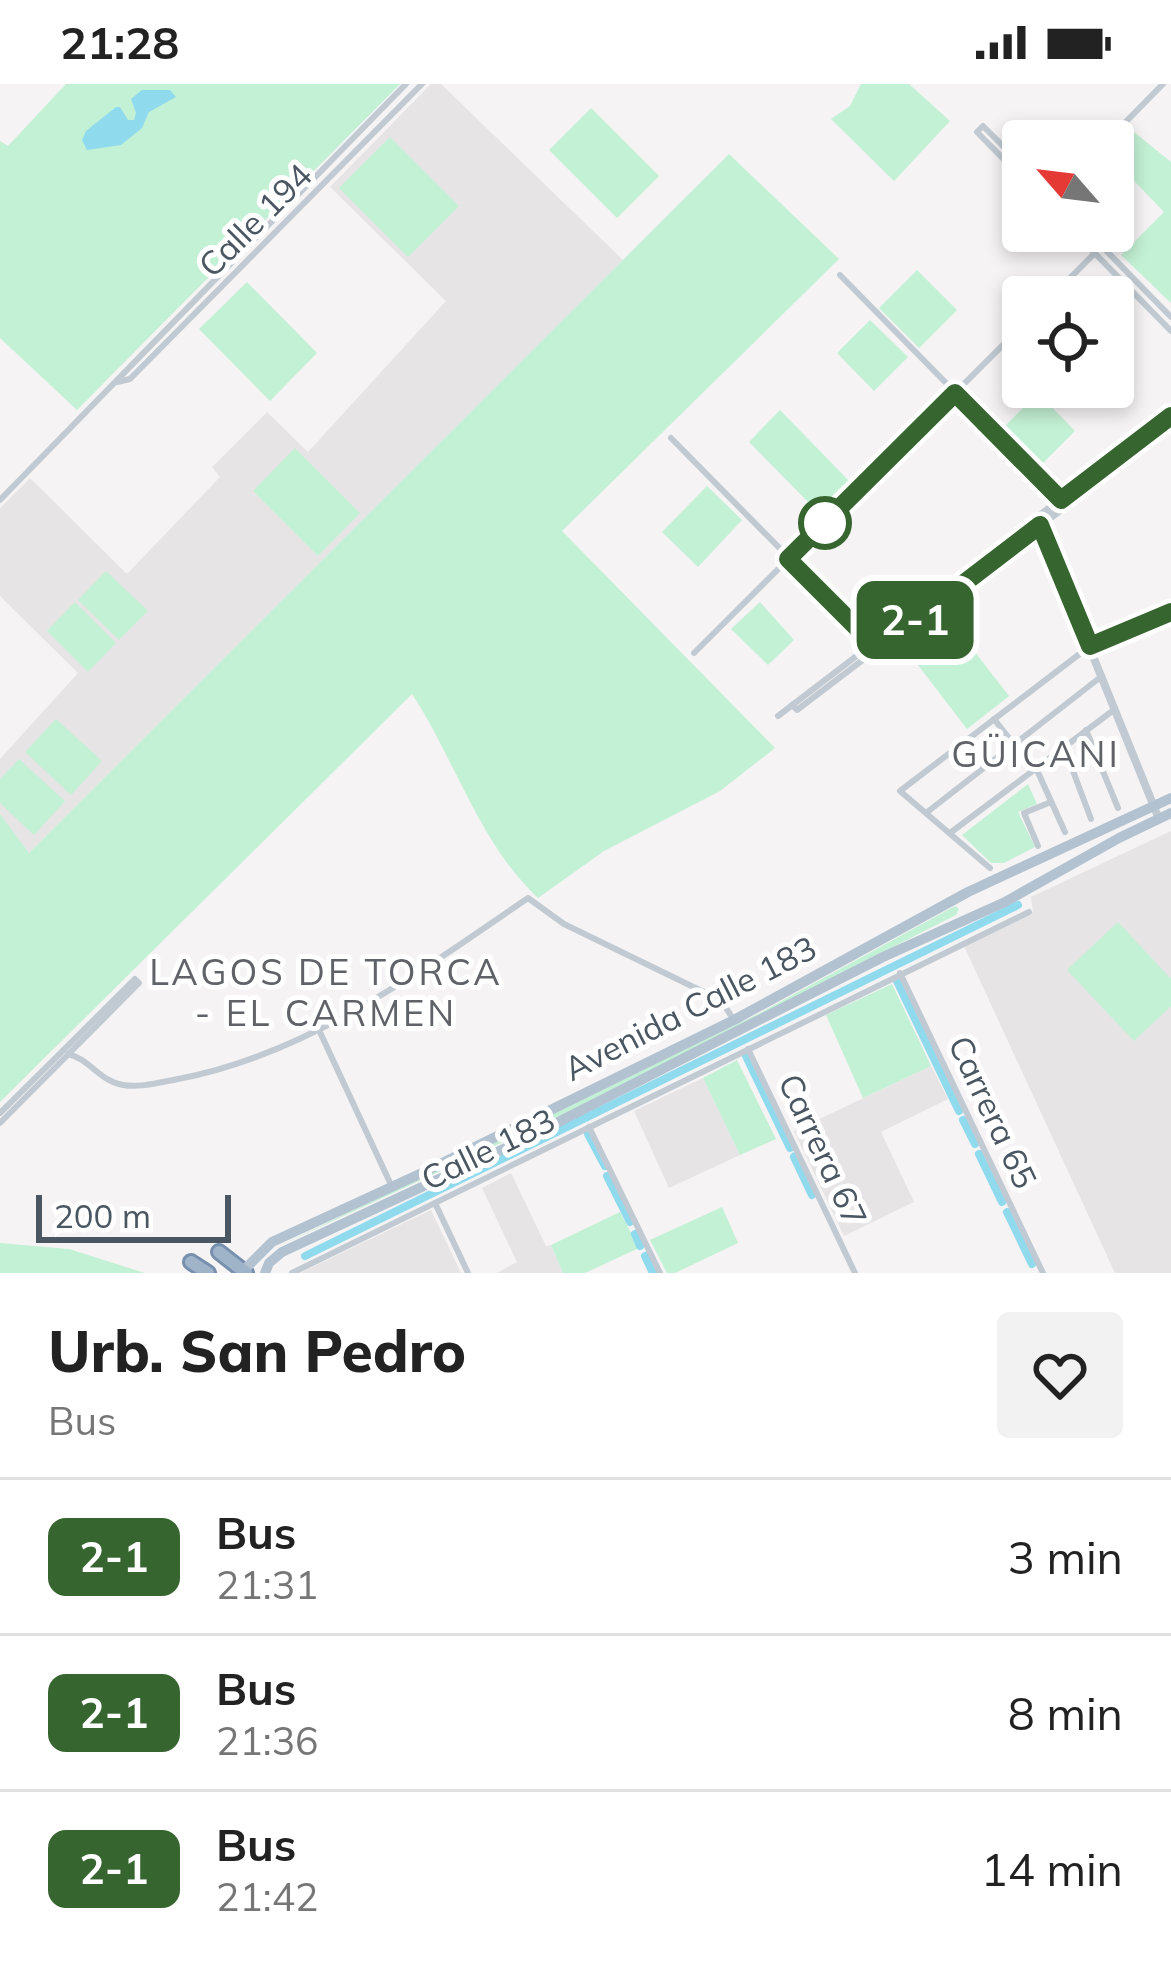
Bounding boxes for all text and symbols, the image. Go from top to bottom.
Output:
text: 21:28 [60,14,179,70]
north arrow [1002,120,1134,252]
map controls [1002,120,1134,408]
street label: Calle 194 [189,154,320,285]
button: locate [1002,276,1134,408]
unlabelled marker [800,498,850,548]
line badge: 2-1 [846,581,984,659]
text: 2-1 [881,593,949,646]
district label: GÜICANI [951,731,1121,776]
street label: Avenida Calle 183 [557,926,823,1089]
district label: LAGOS DE TORCA - EL CARMEN [149,949,503,1035]
street label: Carrera 65 [940,1029,1047,1194]
street label: Carrera 67 [770,1067,877,1232]
street label: Calle 183 [414,1099,561,1198]
scale bar [36,1189,231,1242]
text: 200 m [54,1195,151,1236]
button: heart [997,1312,1123,1438]
text: Urb. San Pedro [48,1315,466,1386]
text: Bus [48,1396,116,1445]
text: Bus [216,1504,296,1560]
text: 3 min [1008,1529,1123,1585]
text: 2-1 [80,1530,148,1583]
text: 21:31 [216,1560,319,1609]
text: Bus [216,1660,296,1716]
text: 8 min [1008,1685,1123,1741]
text: 2-1 [80,1686,148,1739]
text: 21:36 [216,1716,319,1765]
text: Bus [216,1816,296,1872]
text: 14 min [981,1841,1123,1897]
text: 2-1 [80,1842,148,1895]
text: 21:42 [216,1872,319,1921]

